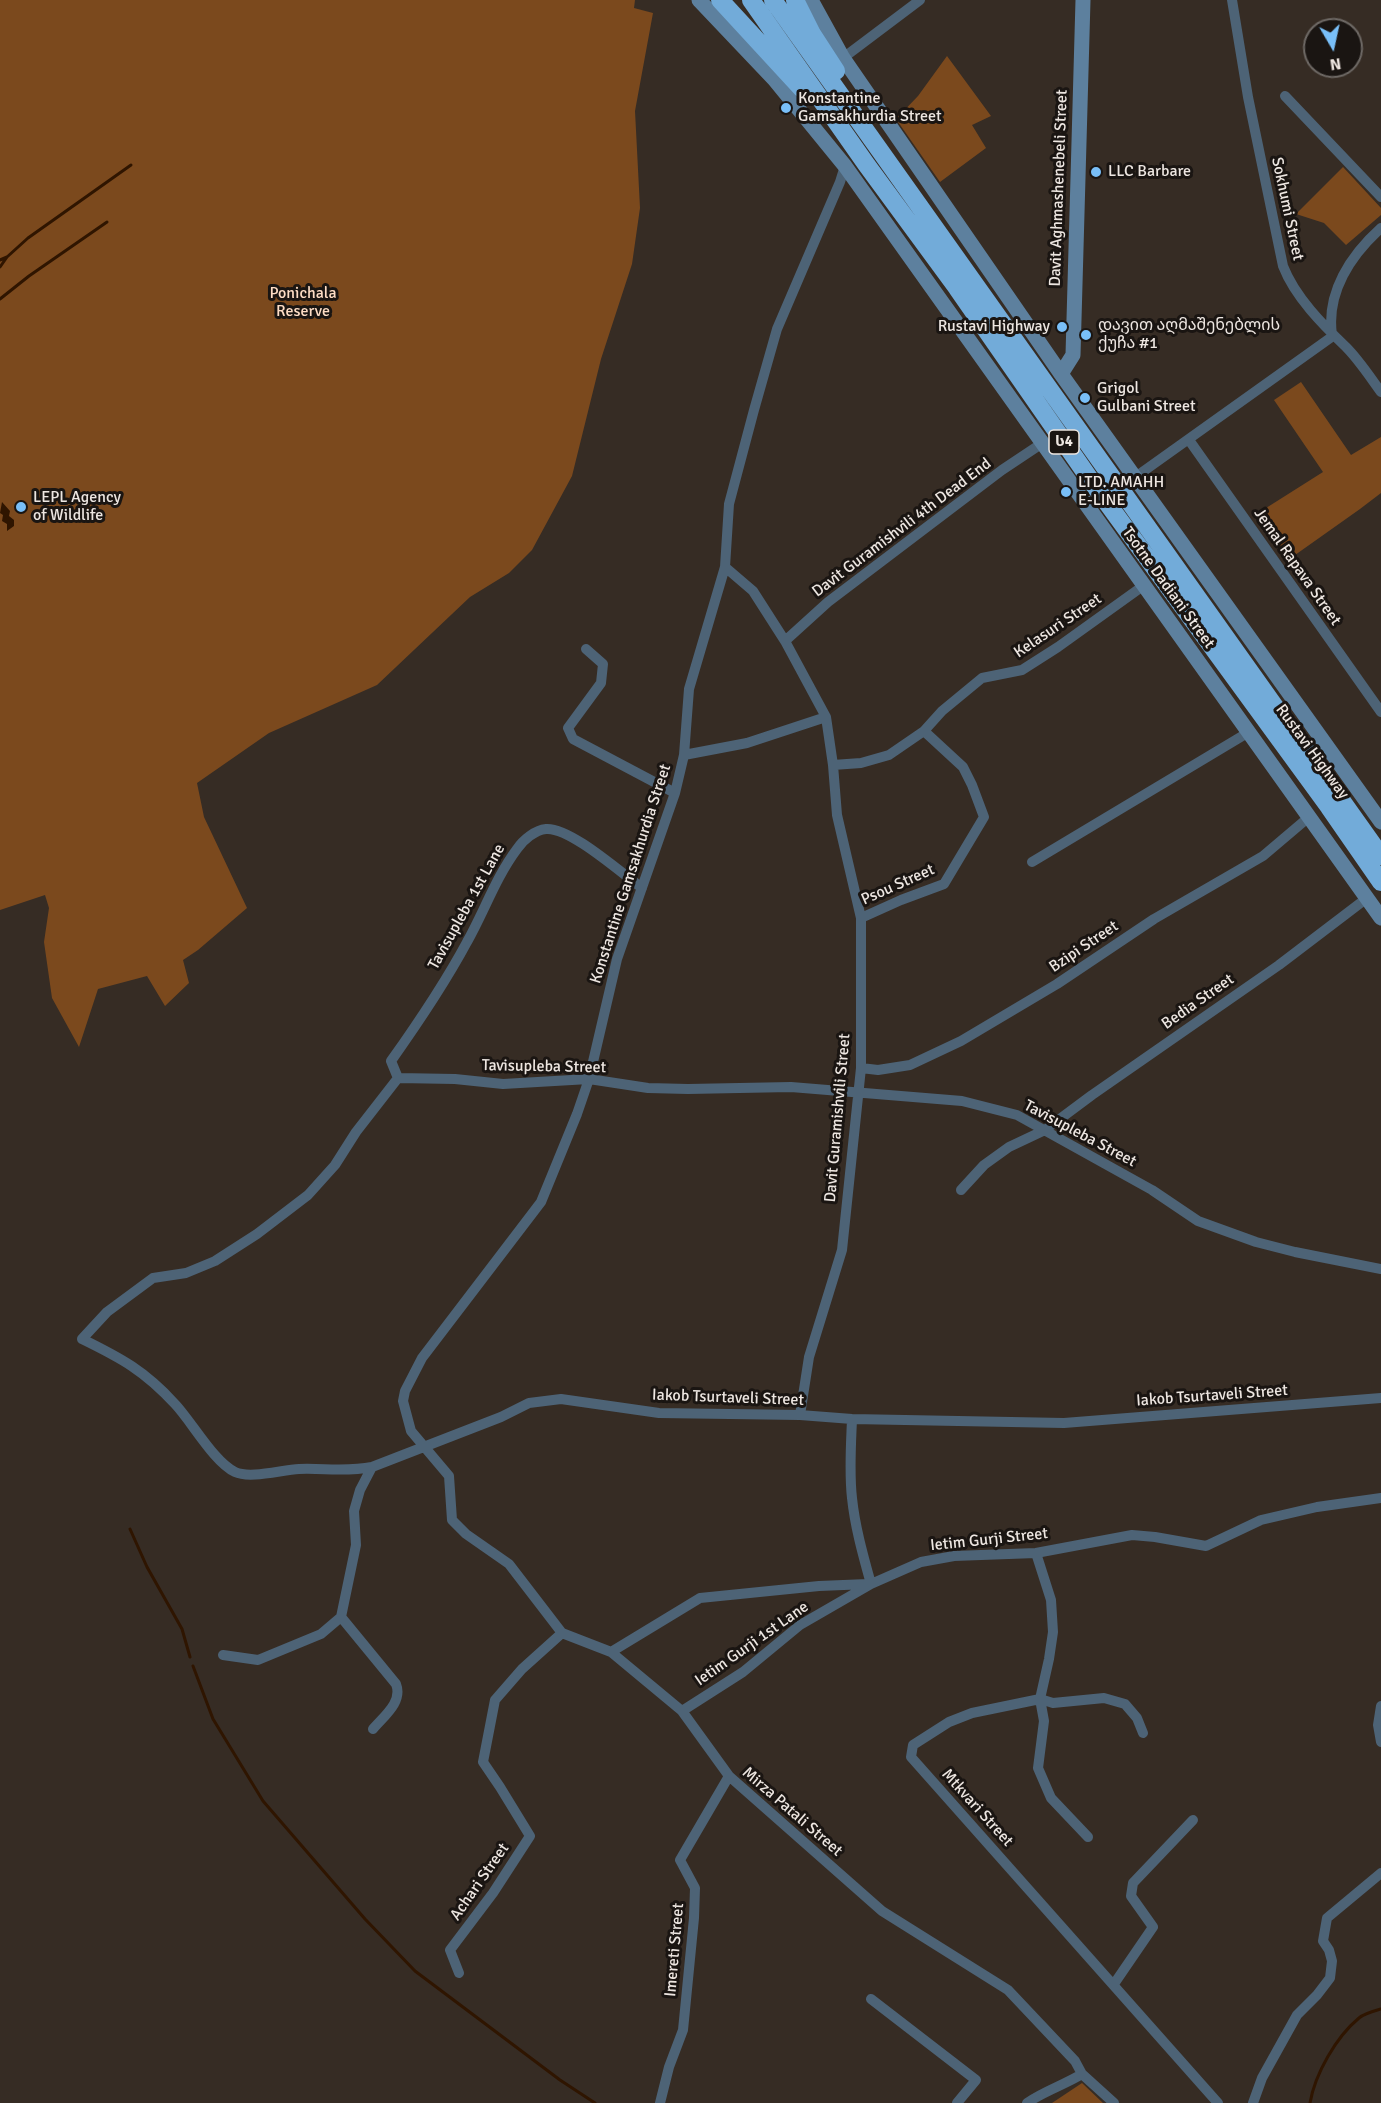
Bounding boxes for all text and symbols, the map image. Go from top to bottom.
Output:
north arrow [1303,18,1363,78]
text: N [1328,53,1343,75]
place label: Konstantine Gamsakhurdia Street [798,89,942,127]
street label: Davit Aghmashenebeli Street [1046,89,1072,287]
marker: Konstantine Gamsakhurdia Street [779,101,793,115]
street label: Sokhumi Street [1267,156,1307,262]
place label: LLC Barbare [1108,162,1191,182]
marker: LLC Barbare [1089,165,1103,179]
park label: Ponichala Reserve [269,284,337,322]
place label: დავით აღმაშენებლის ქუჩა #1 [1098,316,1280,354]
place label: Rustavi Highway [938,317,1050,337]
marker: Rustavi Highway [1055,320,1069,334]
marker: დავით აღმაშენებლის ქუჩა #1 [1079,328,1093,342]
place label: Grigol Gulbani Street [1097,379,1196,417]
marker: Grigol Gulbani Street [1078,391,1092,405]
road number: ს4 [1049,430,1079,454]
street label: Davit Guramishvili 4th Dead End [809,454,995,602]
place label: LTD. AMAHH E-LINE [1078,473,1164,511]
marker: LTD. AMAHH E-LINE [1059,485,1073,499]
place label: LEPL Agency of Wildlife [33,488,121,526]
marker: LEPL Agency of Wildlife [14,500,28,514]
street label: Jemal Rapava Street [1249,505,1345,629]
street label: Tsotne Dadiani Street [1118,524,1218,652]
street label: Kelasuri Street [1011,590,1105,662]
street label: Rustavi Highway [1271,701,1353,803]
street label: Konstantine Gamsakhurdia Street [586,762,676,986]
street label: Tavisupleba 1st Lane [425,841,509,973]
street label: Psou Street [858,860,938,910]
street label: Bzipi Street [1046,917,1122,977]
street label: Bedia Street [1158,970,1238,1034]
street label: Davit Guramishvili Street [821,1033,855,1203]
street label: Tavisupleba Street [482,1056,606,1078]
street label: Tavisupleba Street [1021,1096,1139,1172]
street label: Iakob Tsurtaveli Street [1135,1381,1289,1411]
street label: Iakob Tsurtaveli Street [652,1386,804,1410]
street label: Ietim Gurji Street [929,1524,1049,1556]
street label: Ietim Gurji 1st Lane [691,1598,813,1690]
street label: Mirza Patali Street [738,1763,846,1861]
street label: Mtkvari Street [937,1765,1017,1851]
street label: Achari Street [446,1840,514,1924]
street label: Imereti Street [661,1902,689,1998]

